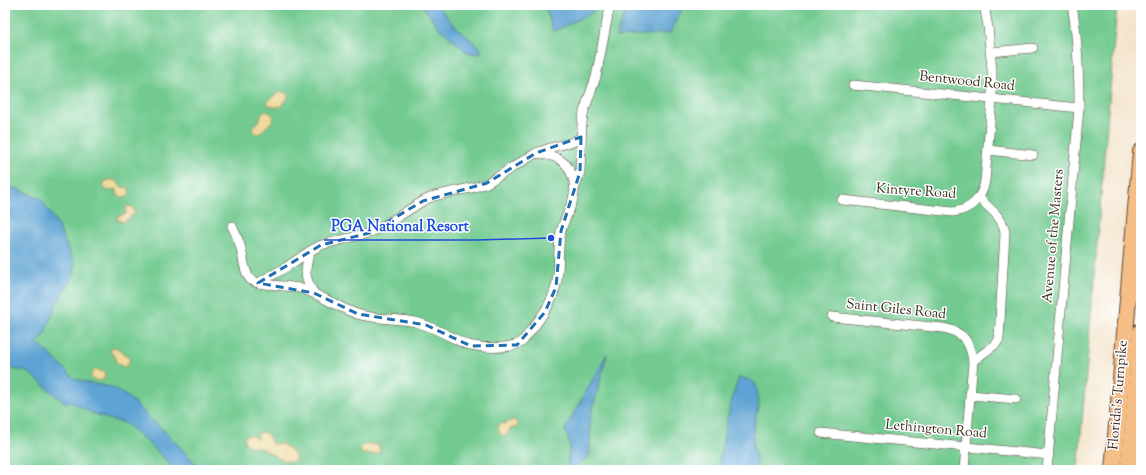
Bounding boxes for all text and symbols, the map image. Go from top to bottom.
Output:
street label: Bentwood Road [918,67,1016,97]
street label: Avenue of the Masters [1038,168,1070,304]
street label: Kintyre Road [875,179,957,205]
callout: PGA National Resort [324,213,477,240]
text: PGA National Resort [331,217,470,238]
street label: Saint Giles Road [845,295,947,325]
street label: Florida's Turnpike [1104,339,1134,451]
street label: Lethington Road [884,416,988,444]

